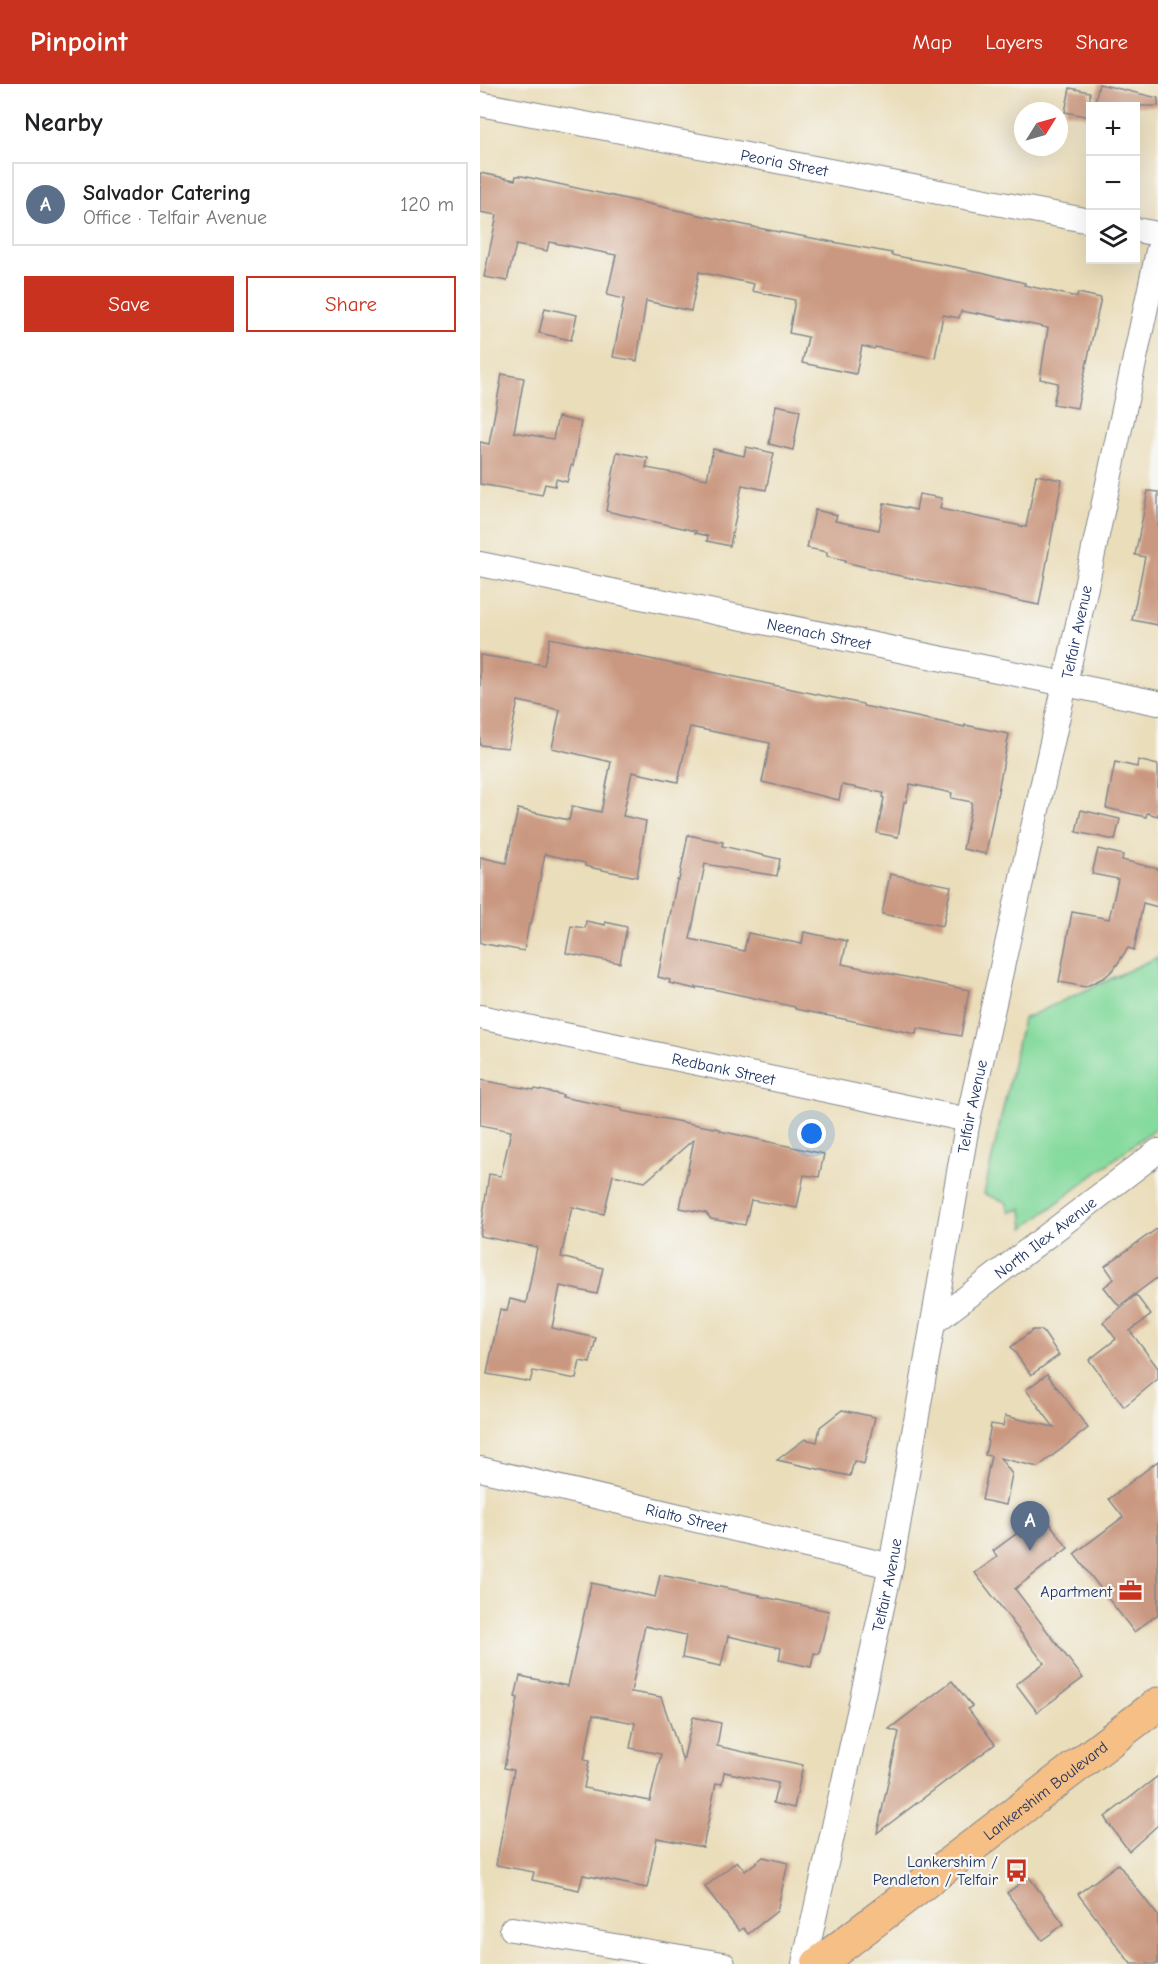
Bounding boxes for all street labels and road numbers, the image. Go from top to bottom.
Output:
street label: Peoria Street [739,146,830,181]
street label: Telfair Avenue [1058,584,1096,680]
street label: Neenach Street [765,615,873,654]
street label: Redbank Street [670,1050,777,1089]
street label: Telfair Avenue [954,1058,991,1155]
street label: North Ilex Avenue [991,1194,1100,1283]
street label: Rialto Street [644,1500,729,1537]
street label: Telfair Avenue [869,1537,906,1634]
street label: Lankershim Boulevard [980,1738,1111,1844]

